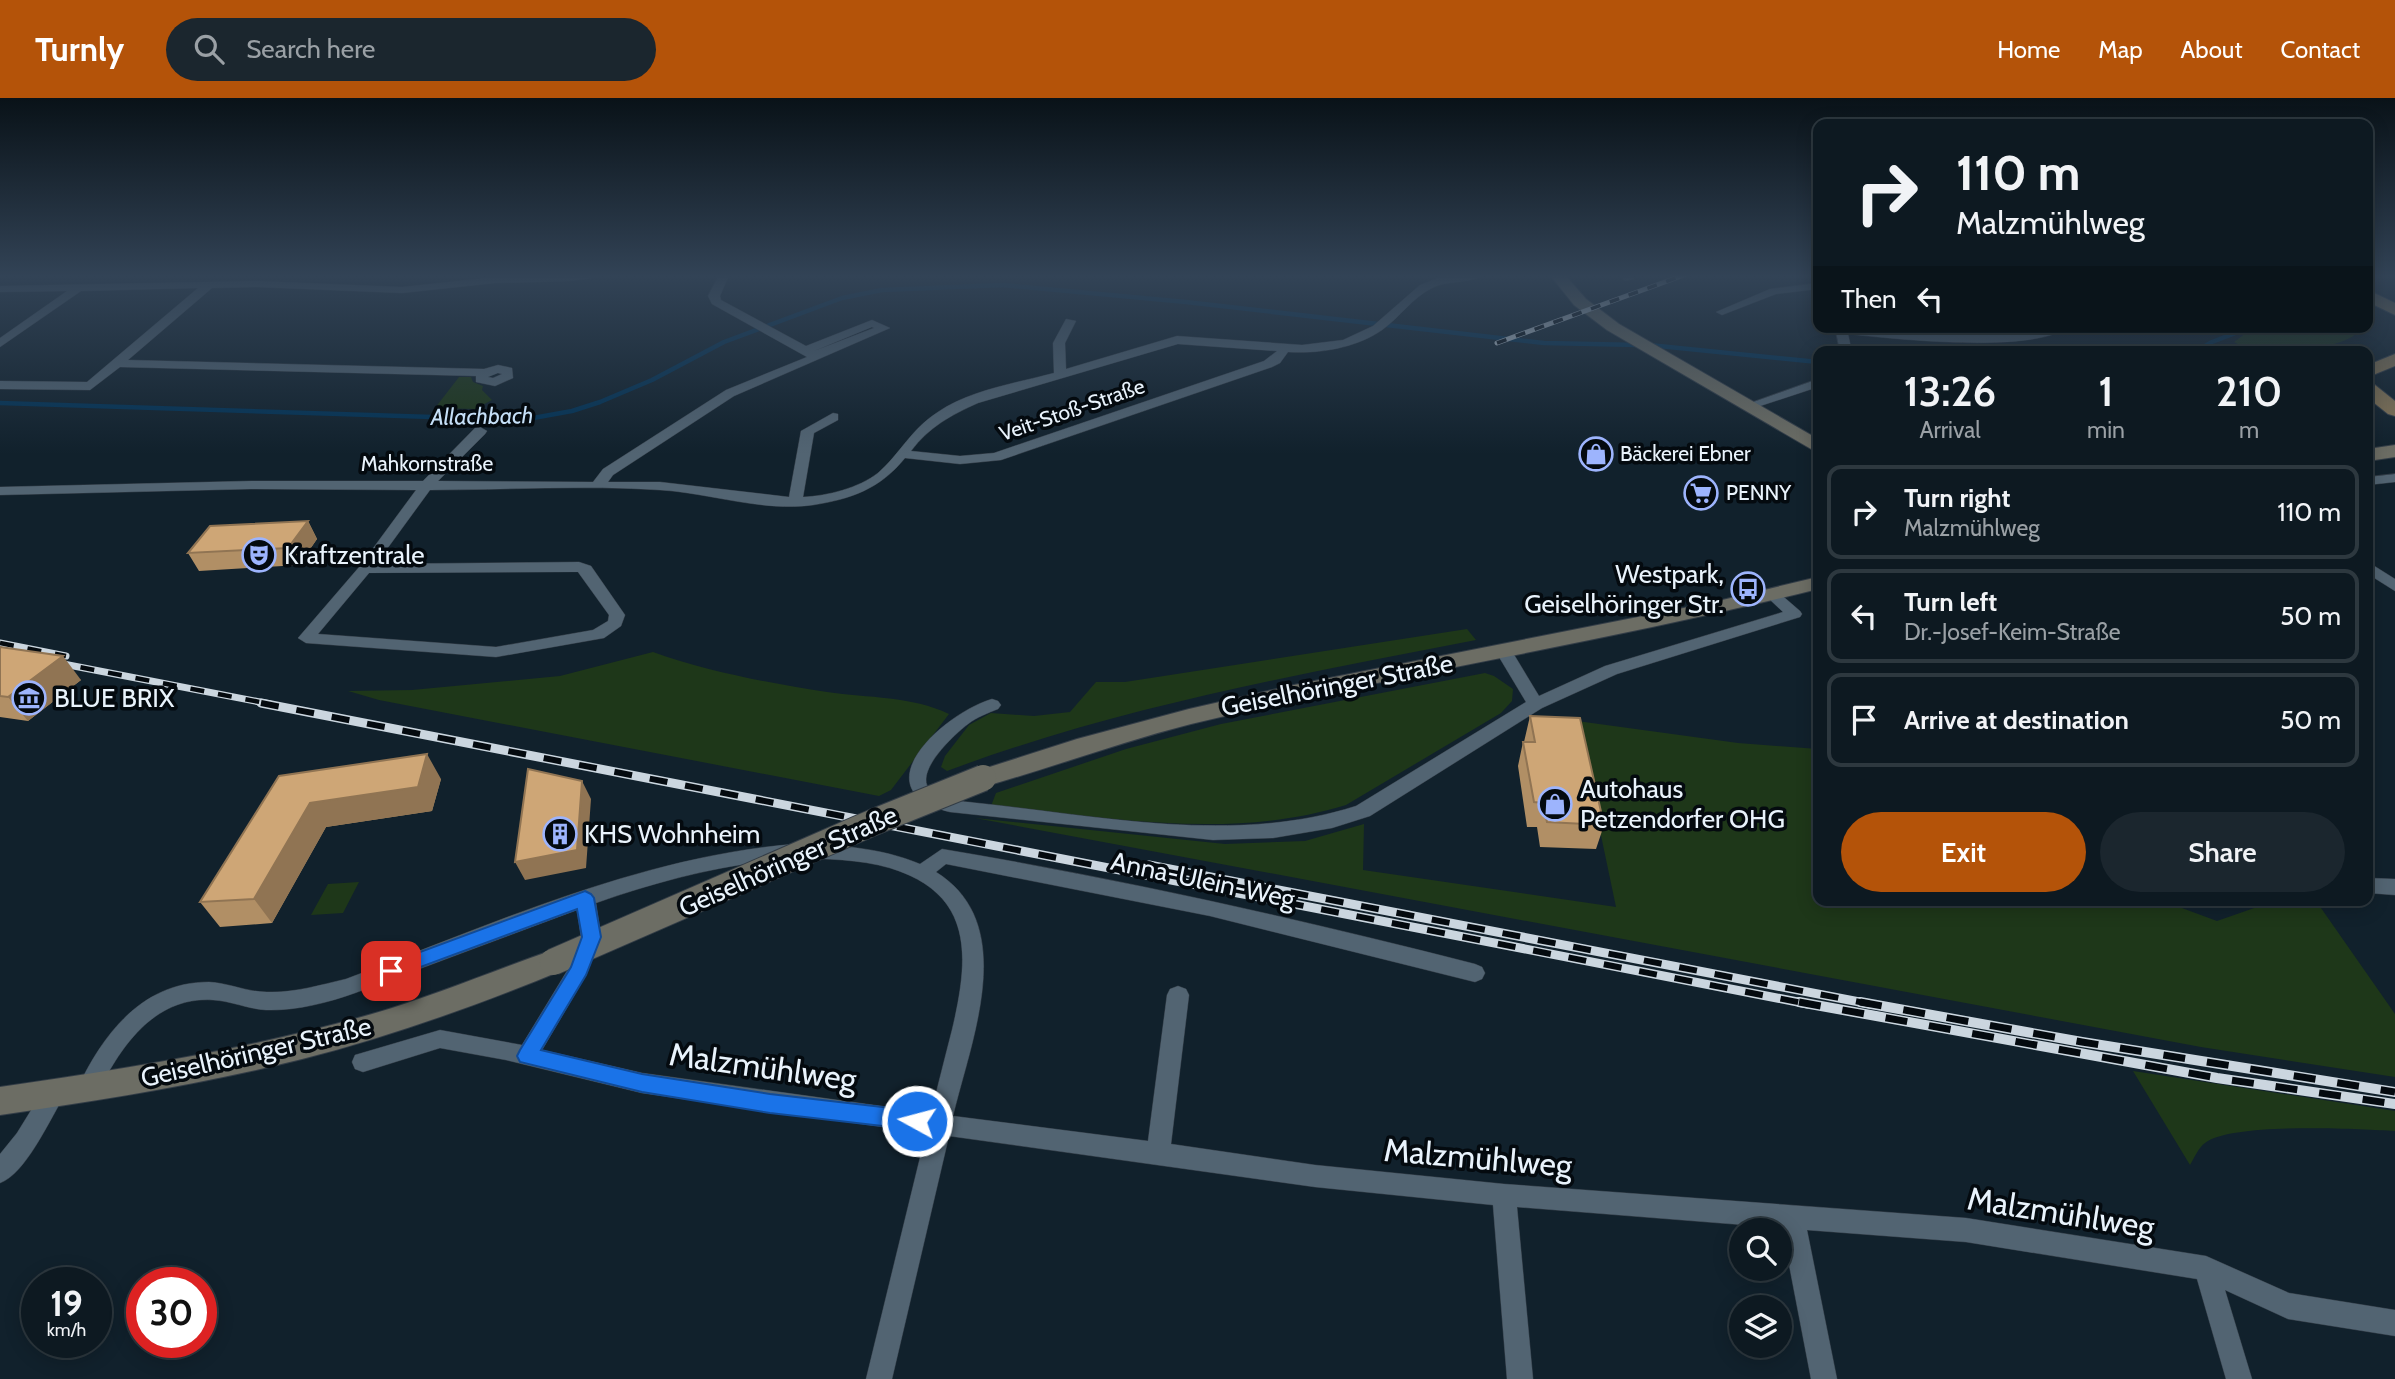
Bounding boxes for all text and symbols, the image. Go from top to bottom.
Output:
search box [166,18,656,81]
text: Turnly [35,29,124,69]
icon: search [190,30,228,68]
text: Search here [246,33,375,65]
text: Home [1997,35,2060,64]
text: Map [2098,35,2143,64]
text: About [2181,35,2243,64]
text: Contact [2281,35,2360,64]
text: 110 m [1956,143,2080,202]
icon: right [1841,147,1932,238]
text: Malzmühlweg [1956,203,2145,242]
icon: left [1911,280,1949,318]
text: Then [1841,283,1897,315]
text: 13:26 [1904,365,1996,417]
text: 1 [2099,365,2113,417]
text: 210 [2216,365,2282,417]
street label: Veit-Stoß-Straße [996,373,1148,446]
water label: Allachbach [429,401,534,431]
text: Arrival [1919,416,1981,444]
text: min [2087,416,2125,444]
text: m [2239,416,2259,444]
shop icon: Bäckerei Ebner [1577,435,1615,473]
place label: Bäckerei Ebner [1620,441,1751,466]
street label: Mahkornstraße [361,451,493,476]
supermarket icon: PENNY [1682,474,1720,512]
place label: PENNY [1726,480,1792,505]
text: Turn right [1904,482,2010,514]
icon: right [1845,493,1883,531]
text: 110 m [2277,496,2341,528]
text: Malzmühlweg [1904,514,2040,542]
theatre icon: Kraftzentrale [240,536,278,574]
place label: Kraftzentrale [284,539,425,571]
place label: Westpark, Geiselhöringer Str. [1524,558,1724,620]
bus stop icon: Westpark, Geiselhöringer Str. [1729,570,1767,608]
text: Turn left [1904,586,1997,618]
icon: left [1845,597,1883,635]
text: 50 m [2280,600,2341,632]
text: Dr.-Josef-Keim-Straße [1904,618,2120,646]
street label: Geiselhöringer Straße [1218,647,1456,723]
museum icon: BLUE BRIX [10,679,48,717]
place label: BLUE BRIX [54,682,175,714]
icon: arrive [1845,701,1883,739]
text: Arrive at destination [1904,704,2129,736]
text: 50 m [2280,704,2341,736]
place label: Autohaus Petzendorfer OHG [1580,773,1785,835]
shop icon: Autohaus Petzendorfer OHG [1536,785,1574,823]
street label: Geiselhöringer Straße [674,798,902,924]
button: Exit [1841,812,2086,892]
button: Share [2100,812,2345,892]
building icon: KHS Wohnheim [541,815,579,853]
place label: KHS Wohnheim [584,818,760,850]
street label: Anna-Ulein-Weg [1108,845,1299,915]
pin [361,941,421,1001]
icon: arrive [372,952,410,990]
street label: Geiselhöringer Straße [138,1010,374,1094]
street label: Malzmühlweg [667,1034,860,1099]
position arrow [880,1084,954,1158]
street label: Malzmühlweg [1382,1130,1575,1185]
street label: Malzmühlweg [1965,1178,2158,1247]
map controls [1729,1218,1792,1358]
button: search [1729,1218,1792,1281]
speed limit sign: 30 [126,1267,217,1358]
text: 19 [50,1282,83,1325]
button: layers [1729,1295,1792,1358]
text: km/h [47,1319,86,1341]

